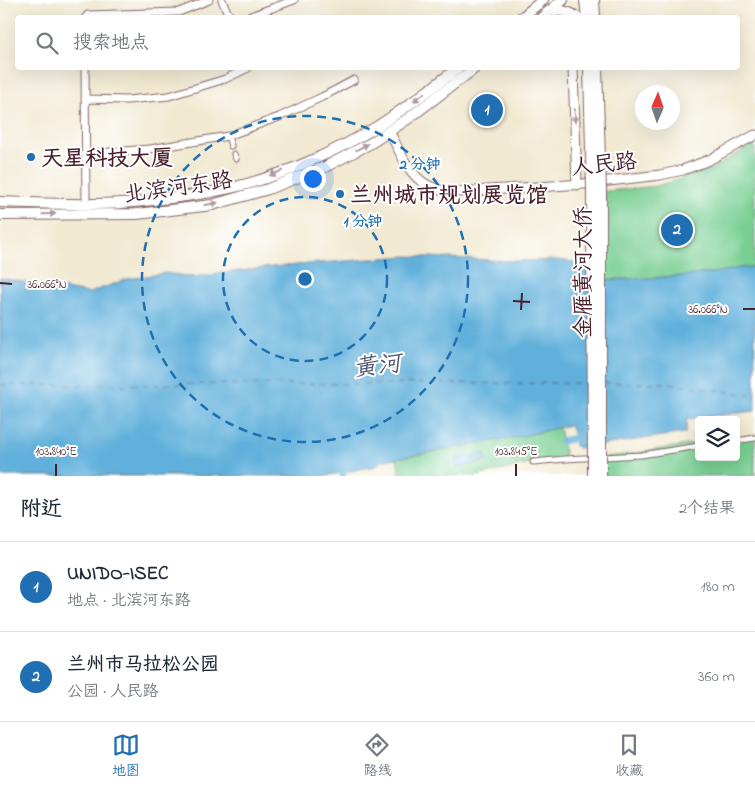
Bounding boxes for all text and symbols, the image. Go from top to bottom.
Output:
search box [15,15,740,70]
icon: search [33,29,61,57]
text: 搜索地点 [73,30,149,57]
north arrow [635,85,680,130]
pin: 1 [471,91,503,129]
one-way arrow [412,92,426,102]
one-way arrow [571,108,579,124]
one-way arrow [355,143,369,151]
place label: 天星科技大厦 [41,144,173,176]
street label: 人民路 [570,147,639,185]
marker: 天星科技大厦 [25,151,37,163]
text: 2 分钟 [398,154,441,176]
street label: 北滨河东路 [122,165,235,212]
your location [300,166,326,192]
one-way arrow [268,169,283,177]
place label: 兰州城市规划展览馆 [350,181,548,213]
marker: 兰州城市规划展览馆 [334,188,346,200]
one-way arrow [203,200,219,208]
street label: 金雁黄河大侨 [569,206,601,338]
one-way arrow [41,210,57,218]
text: 1 分钟 [344,211,382,233]
pin: 2 [661,211,693,249]
centre of rings [296,270,314,288]
text: 36.066°N [27,276,67,294]
text: 36.066°N [688,301,728,319]
water label: 黄河 [351,347,407,388]
map controls [695,416,740,461]
button: layers [695,416,740,461]
text: 103.840°E [35,443,77,461]
text: 103.845°E [494,443,538,461]
text: 附近 [20,495,62,525]
text: 2个结果 [679,497,735,521]
text: UNIDO-ISEC [67,561,168,588]
text: 1 [33,575,39,599]
text: 180 m [701,575,735,599]
text: 地点 · 北滨河东路 [67,589,190,613]
text: 兰州市马拉松公园 [67,652,219,679]
text: 2 [32,665,40,689]
text: 360 m [698,665,735,689]
text: 公园 · 人民路 [67,680,158,704]
tab: 地图 [112,731,140,782]
tab: 路线 [363,731,391,782]
tab: 收藏 [615,731,643,782]

